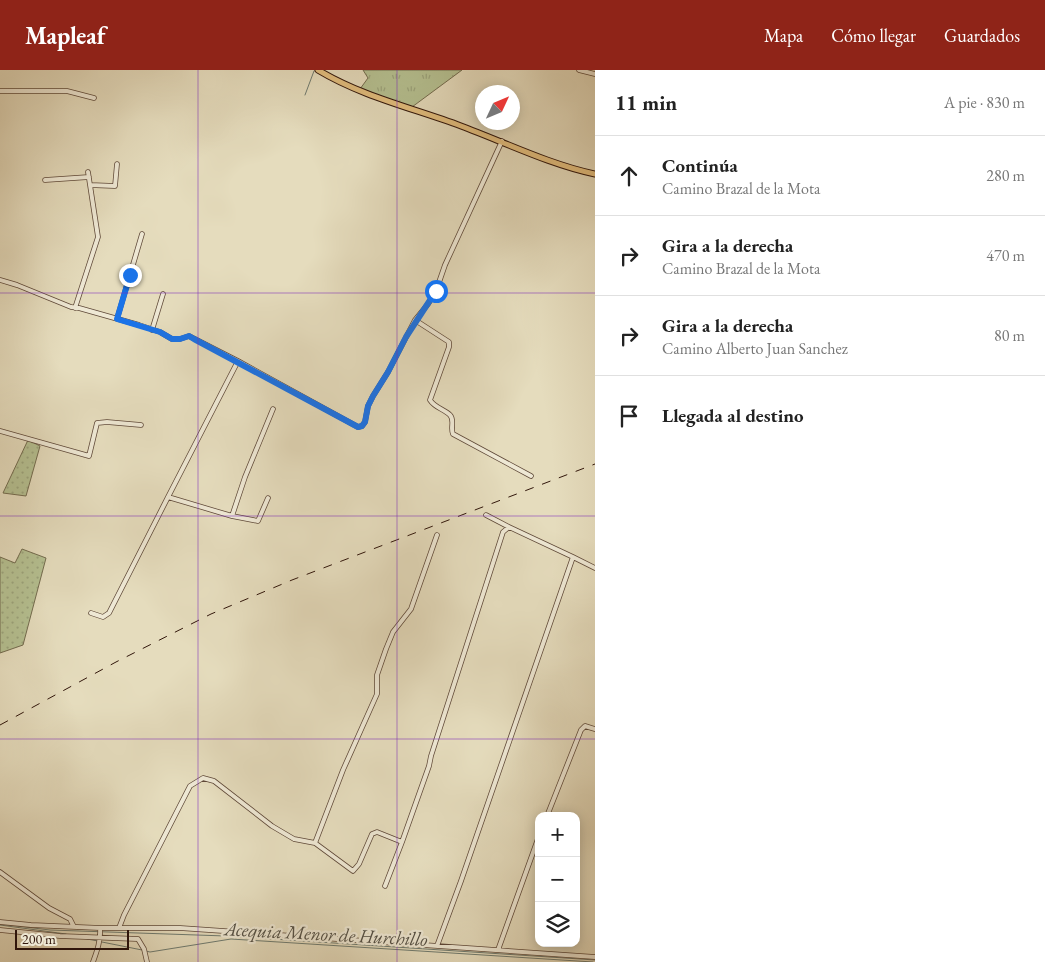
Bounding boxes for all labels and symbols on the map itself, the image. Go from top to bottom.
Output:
north arrow [475,85,520,130]
route end [119,264,142,287]
route start [425,280,448,303]
water label: Acequia Menor de Hurchillo [222,916,428,953]
scale bar [15,927,129,950]

